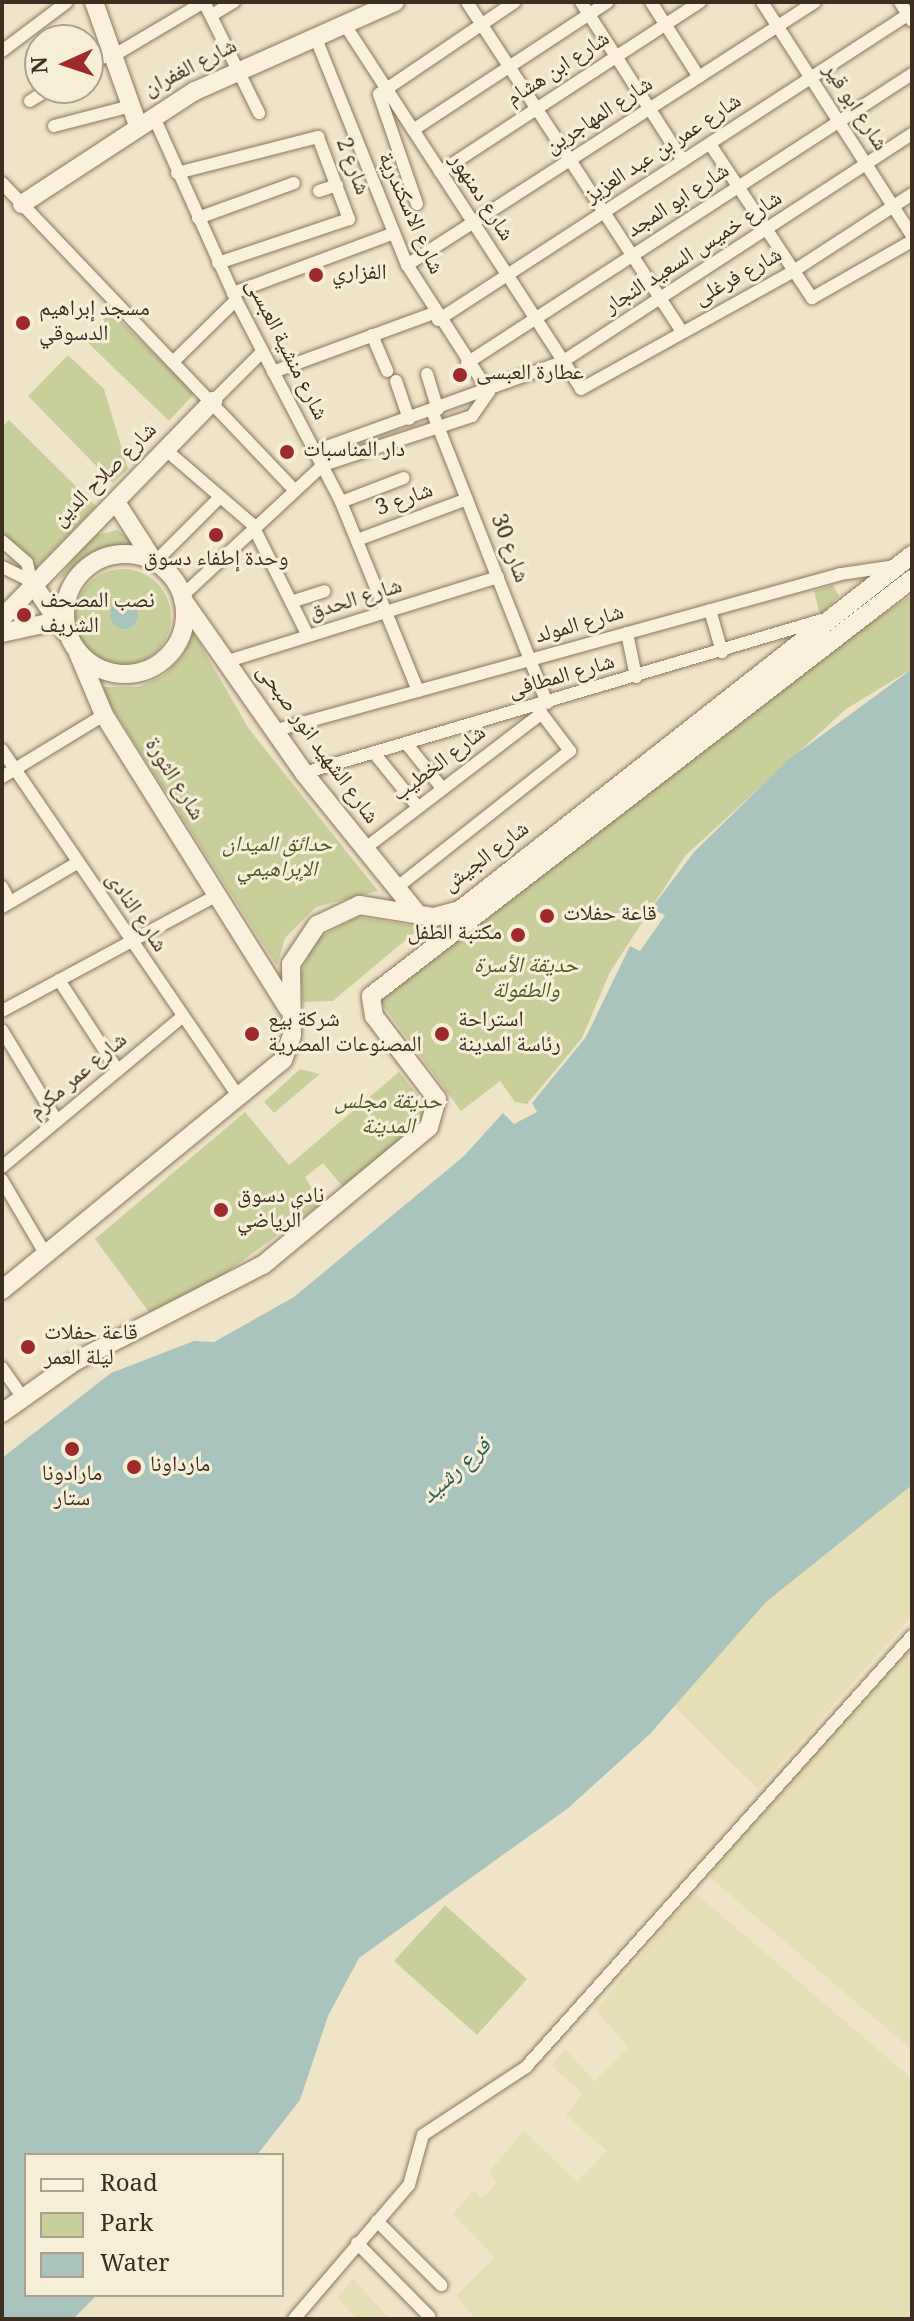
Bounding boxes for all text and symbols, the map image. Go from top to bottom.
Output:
north arrow [24,24,104,104]
street label: شارع ابن هشام [502,27,616,113]
street label: شارع الغفران [140,34,242,104]
text: N [23,55,61,75]
street label: شارع ابو قير [816,59,892,157]
street label: شارع المهاجرين [541,72,659,162]
street label: شارع عمر بن عبد العزيز [581,89,747,211]
street label: شارع 2 [328,135,374,199]
street label: شارع الاسكندرية [370,149,448,279]
street label: شارع دمنهور [442,149,518,247]
street label: شارع ابو المجد [623,159,735,245]
street label: شارع خميس السعيد النجار [600,187,788,321]
street label: شارع فرغلى [690,243,788,313]
place label: الفزاري [332,262,387,288]
marker: الفزاري [307,266,325,284]
street label: شارع منشية العبسى [238,275,332,425]
place label: مسجد إبراهيم الدسوقي [39,297,150,348]
marker: مسجد إبراهيم الدسوقي [14,314,32,332]
place label: عطارة العبسى [476,362,584,388]
marker: عطارة العبسى [451,366,469,384]
street label: شارع صلاح الدين [48,418,164,534]
place label: دار المناسبات [303,439,405,465]
marker: دار المناسبات [278,443,296,461]
street label: شارع 3 [373,479,437,523]
street label: شارع 30 [483,511,533,587]
marker: وحدة إطفاء دسوق [207,526,225,544]
place label: وحدة إطفاء دسوق [144,548,288,574]
street label: شارع الحدق [306,574,406,628]
place label: نصب المصحف الشريف [40,589,155,640]
street label: شارع المولد [533,601,627,651]
marker: نصب المصحف الشريف [15,606,33,624]
street label: شارع المطافى [506,650,618,706]
street label: شارع الشهيد انور صبحى [249,660,383,830]
street label: شارع الخطيب [388,721,492,809]
street label: شارع الثورة [137,734,209,826]
street label: شارع الجيش [439,817,535,899]
park label: حدائق الميدان الإبراهيمي [222,833,332,884]
street label: شارع النادى [99,868,171,958]
place label: قاعة حفلات [563,903,657,929]
marker: قاعة حفلات [538,907,556,925]
place label: مكتبة الطفل [407,922,502,948]
marker: مكتبة الطفل [509,926,527,944]
park label: حديقة الأسرة والطفولة [474,954,578,1006]
place label: شركة بيع المصنوعات المصرية [268,1008,422,1060]
place label: استراحة رئاسة المدينة [458,1008,561,1060]
marker: شركة بيع المصنوعات المصرية [243,1025,261,1043]
marker: استراحة رئاسة المدينة [433,1025,451,1043]
street label: شارع عمر مكرم [24,1028,134,1126]
park label: حديقة مجلس المدينة [334,1090,442,1142]
place label: نادي دسوق الرياضي [237,1184,324,1236]
marker: نادي دسوق الرياضي [212,1201,230,1219]
place label: قاعة حفلات ليلة العمر [44,1321,138,1372]
marker: قاعة حفلات ليلة العمر [19,1338,37,1356]
water label: فرع رشيد [416,1433,498,1511]
marker: مارادونا ستار [63,1440,81,1458]
place label: مارداونا [150,1454,210,1480]
marker: مارداونا [125,1458,143,1476]
place label: مارادونا ستار [42,1462,102,1514]
legend [24,2153,284,2297]
text: Road [100,2165,158,2206]
text: Park [100,2205,153,2246]
text: Water [100,2245,170,2286]

